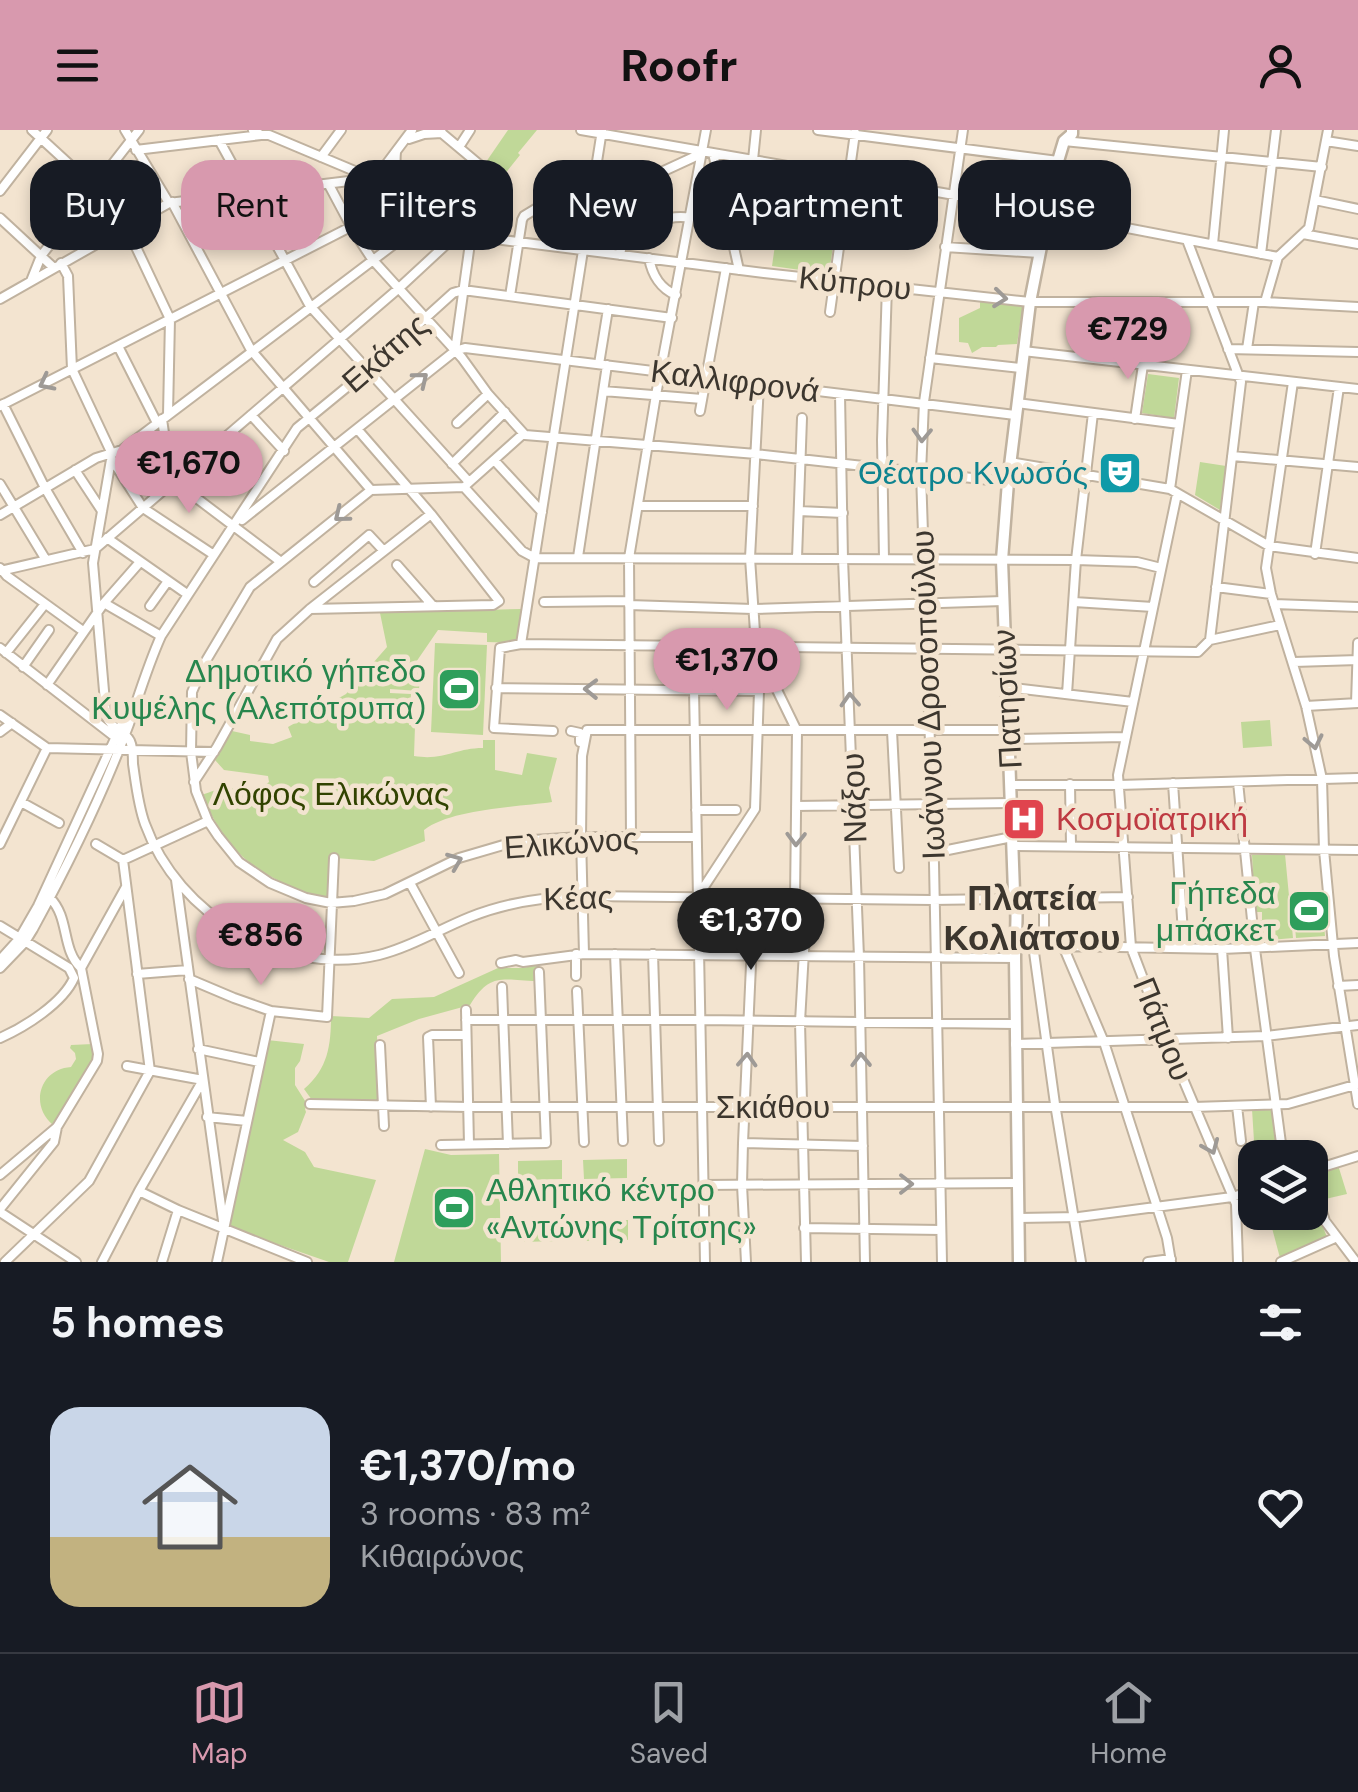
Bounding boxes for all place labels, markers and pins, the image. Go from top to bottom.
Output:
pin: €729 [1069,297,1187,382]
pin: €1,670 [108,431,270,516]
theatre icon: Θέατρο Κνωσός [1097,450,1143,496]
place label: Θέατρο Κνωσός [858,452,1088,494]
pin: €1,370 [646,628,808,713]
place label: Δημοτικό γήπεδο Κυψέλης (Αλεπότρυπα) [91,650,426,729]
sports icon: Δημοτικό γήπεδο Κυψέλης (Αλεπότρυπα) [436,666,482,712]
hospital icon: Κοσμοϊατρική [1001,796,1047,842]
place label: Κοσμοϊατρική [1056,798,1248,840]
place label: Γήπεδα μπάσκετ [1156,872,1276,951]
pin: €1,370 [670,888,832,973]
sports icon: Γήπεδα μπάσκετ [1286,888,1332,934]
pin: €856 [202,903,320,988]
place label: Αθλητικό κέντρο «Αντώνης Τρίτσης» [486,1169,757,1248]
sports icon: Αθλητικό κέντρο «Αντώνης Τρίτσης» [431,1185,477,1231]

